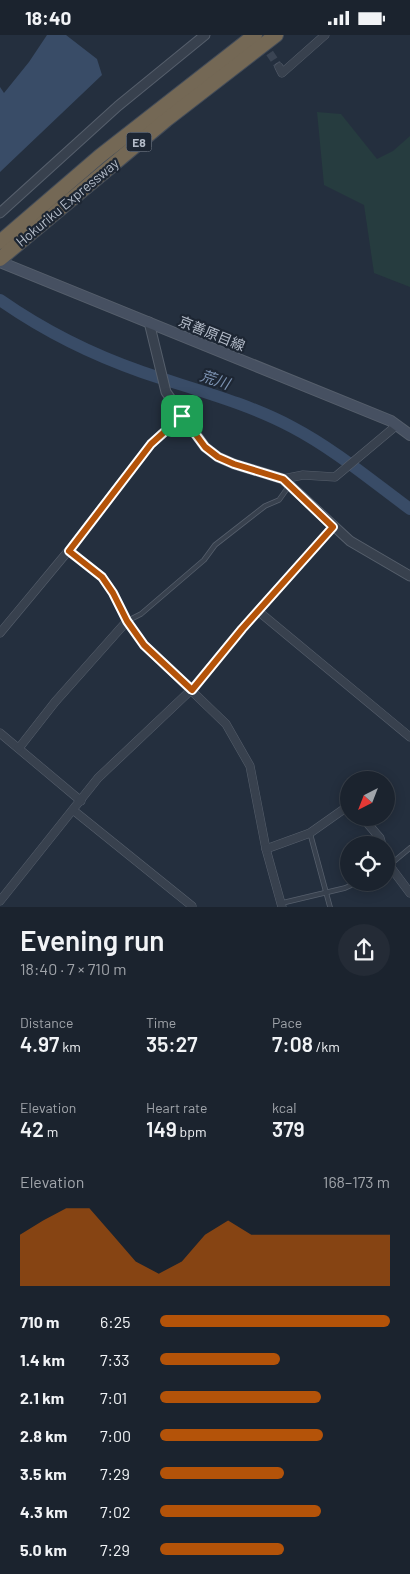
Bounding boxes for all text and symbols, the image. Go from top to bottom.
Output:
text: 18:40 [25,6,71,29]
road number: E8 [126,133,152,151]
street label: Hokuriku Expressway [12,154,122,250]
street label: 京善原目線 [176,312,248,354]
water label: 荒川 [198,366,234,393]
pin [161,395,203,437]
icon: arrive [168,402,196,430]
north arrow [340,771,395,826]
map controls [340,771,395,891]
button: locate [340,836,395,891]
text: Evening run [20,923,165,957]
button: share [338,924,390,976]
text: 18:40 · 7 × 710 m [20,959,126,978]
text: Distance [20,1014,73,1031]
text: Time [146,1014,176,1031]
text: Pace [272,1014,302,1031]
text: 4.97 [20,1031,59,1056]
text: 35:27 [146,1031,198,1056]
text: 7:08 [272,1031,313,1056]
text: km [59,1038,81,1055]
text: /km [313,1038,340,1055]
text: Elevation [20,1099,76,1116]
text: Heart rate [146,1099,207,1116]
text: kcal [272,1099,296,1116]
text: 42 [20,1116,44,1141]
text: 149 [146,1116,177,1141]
text: 379 [272,1116,304,1141]
text: m [44,1123,58,1140]
text: bpm [177,1123,207,1140]
text: Elevation [20,1172,84,1191]
text: 168–173 m [323,1172,390,1191]
text: 710 m [20,1312,59,1331]
text: 6:25 [100,1312,130,1331]
text: 1.4 km [20,1350,65,1369]
text: 7:33 [100,1350,129,1369]
text: 2.1 km [20,1388,64,1407]
text: 7:01 [100,1388,127,1407]
text: 2.8 km [20,1426,67,1445]
text: 7:00 [100,1426,131,1445]
text: 3.5 km [20,1464,67,1483]
text: 7:29 [100,1464,130,1483]
text: 4.3 km [20,1502,68,1521]
text: 7:02 [100,1502,131,1521]
text: 5.0 km [20,1540,67,1559]
text: 7:29 [100,1540,130,1559]

